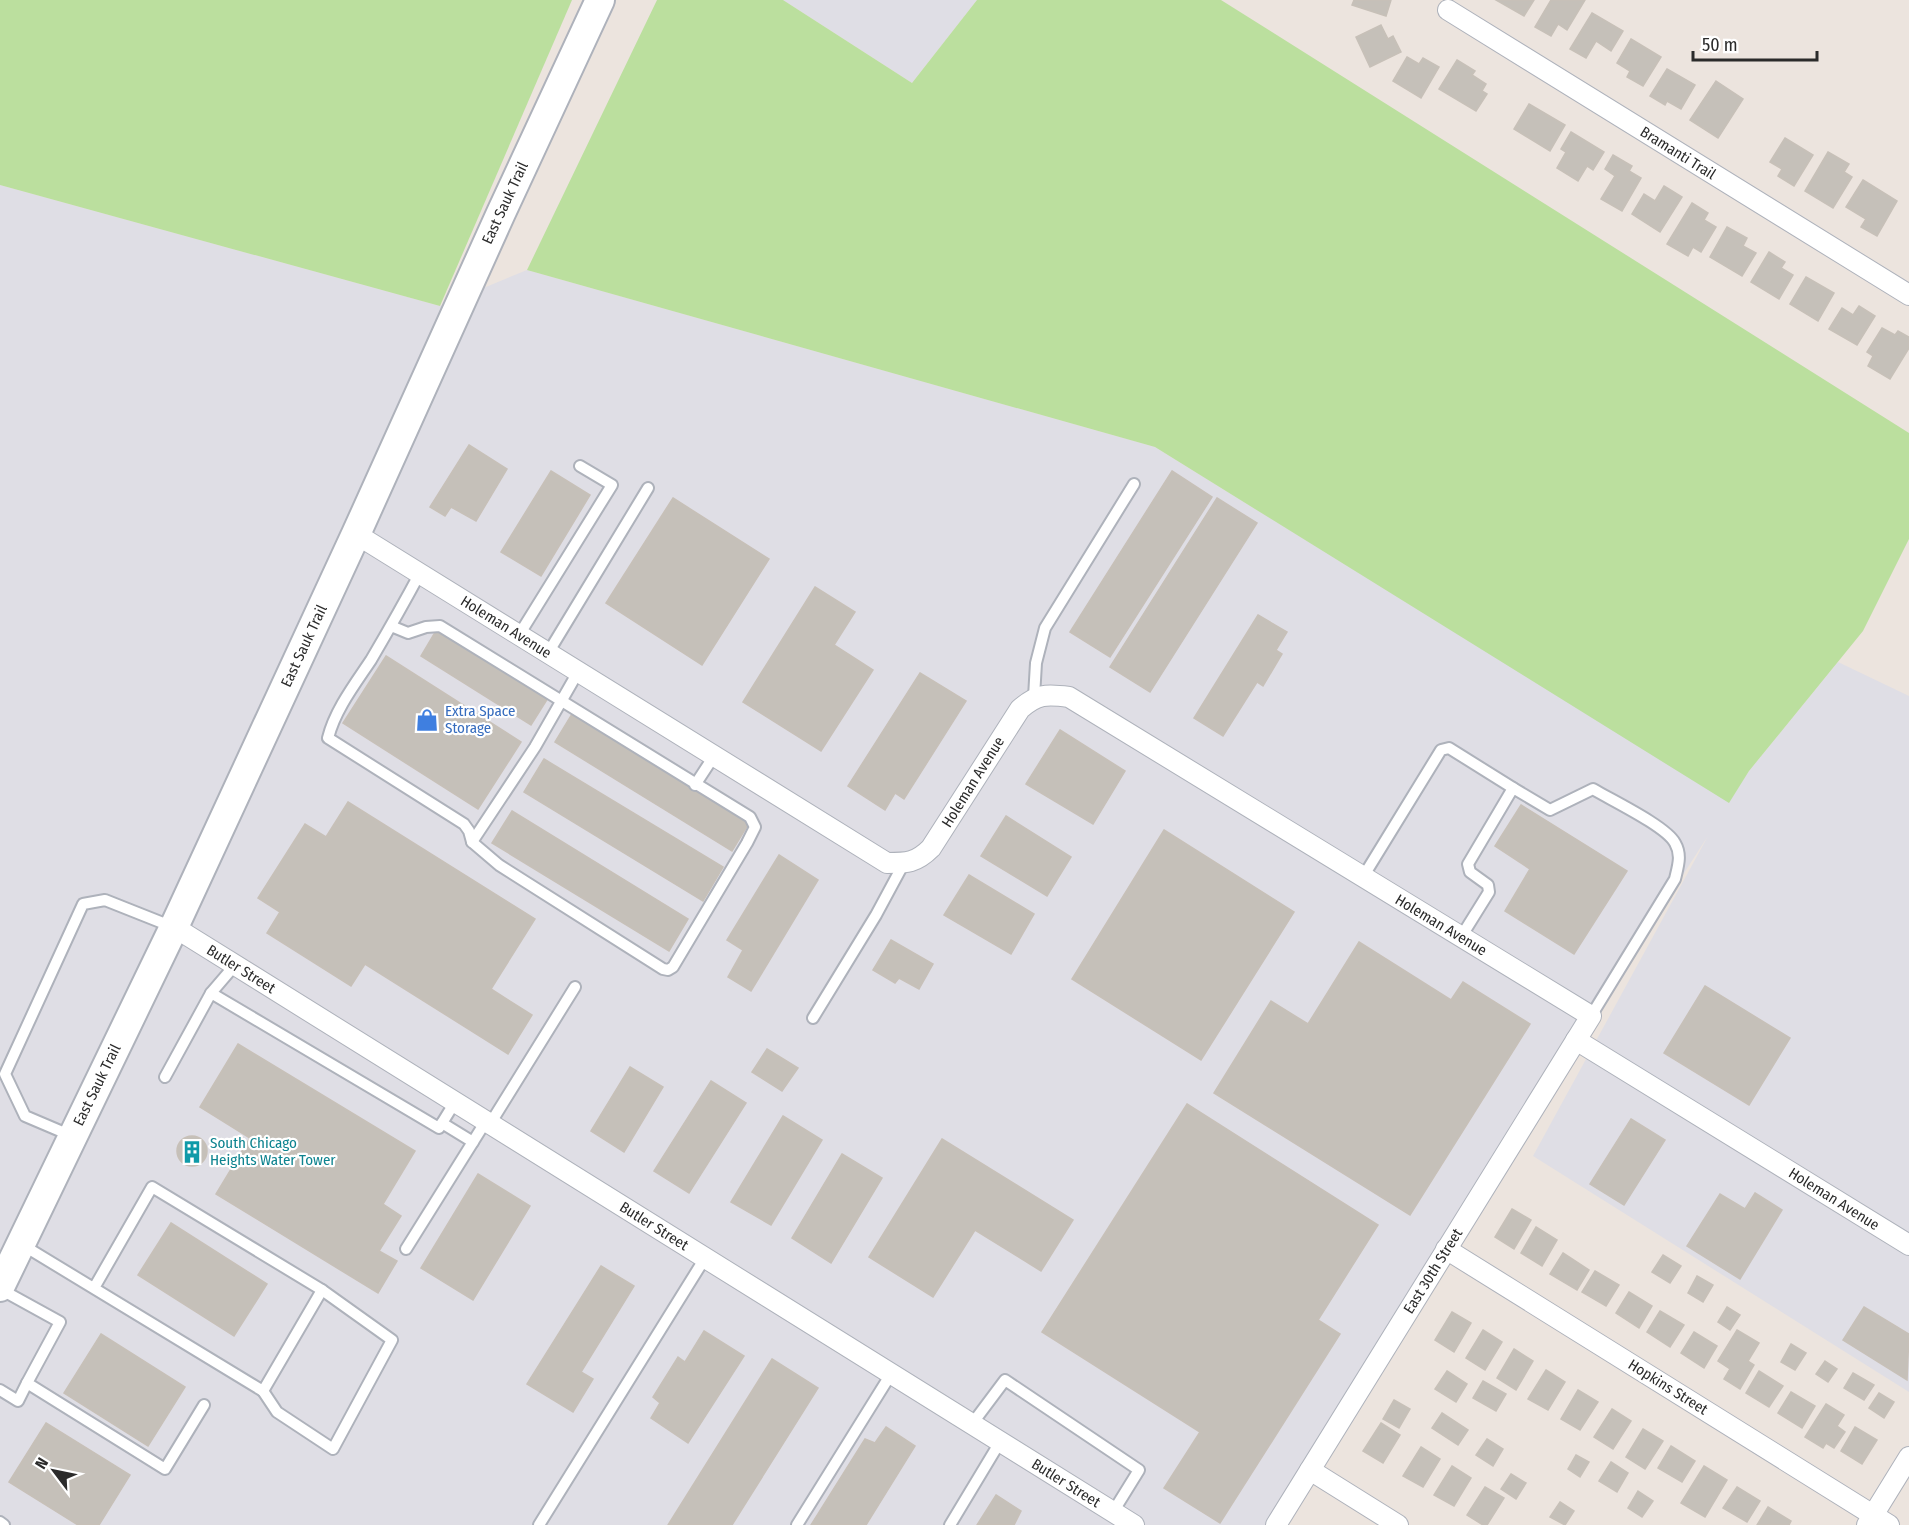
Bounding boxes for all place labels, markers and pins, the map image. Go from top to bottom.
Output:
place label: Extra Space Storage [445,702,515,737]
shop icon: Extra Space Storage [414,707,440,733]
place label: South Chicago Heights Water Tower [210,1134,336,1169]
building icon: South Chicago Heights Water Tower [179,1139,205,1165]

